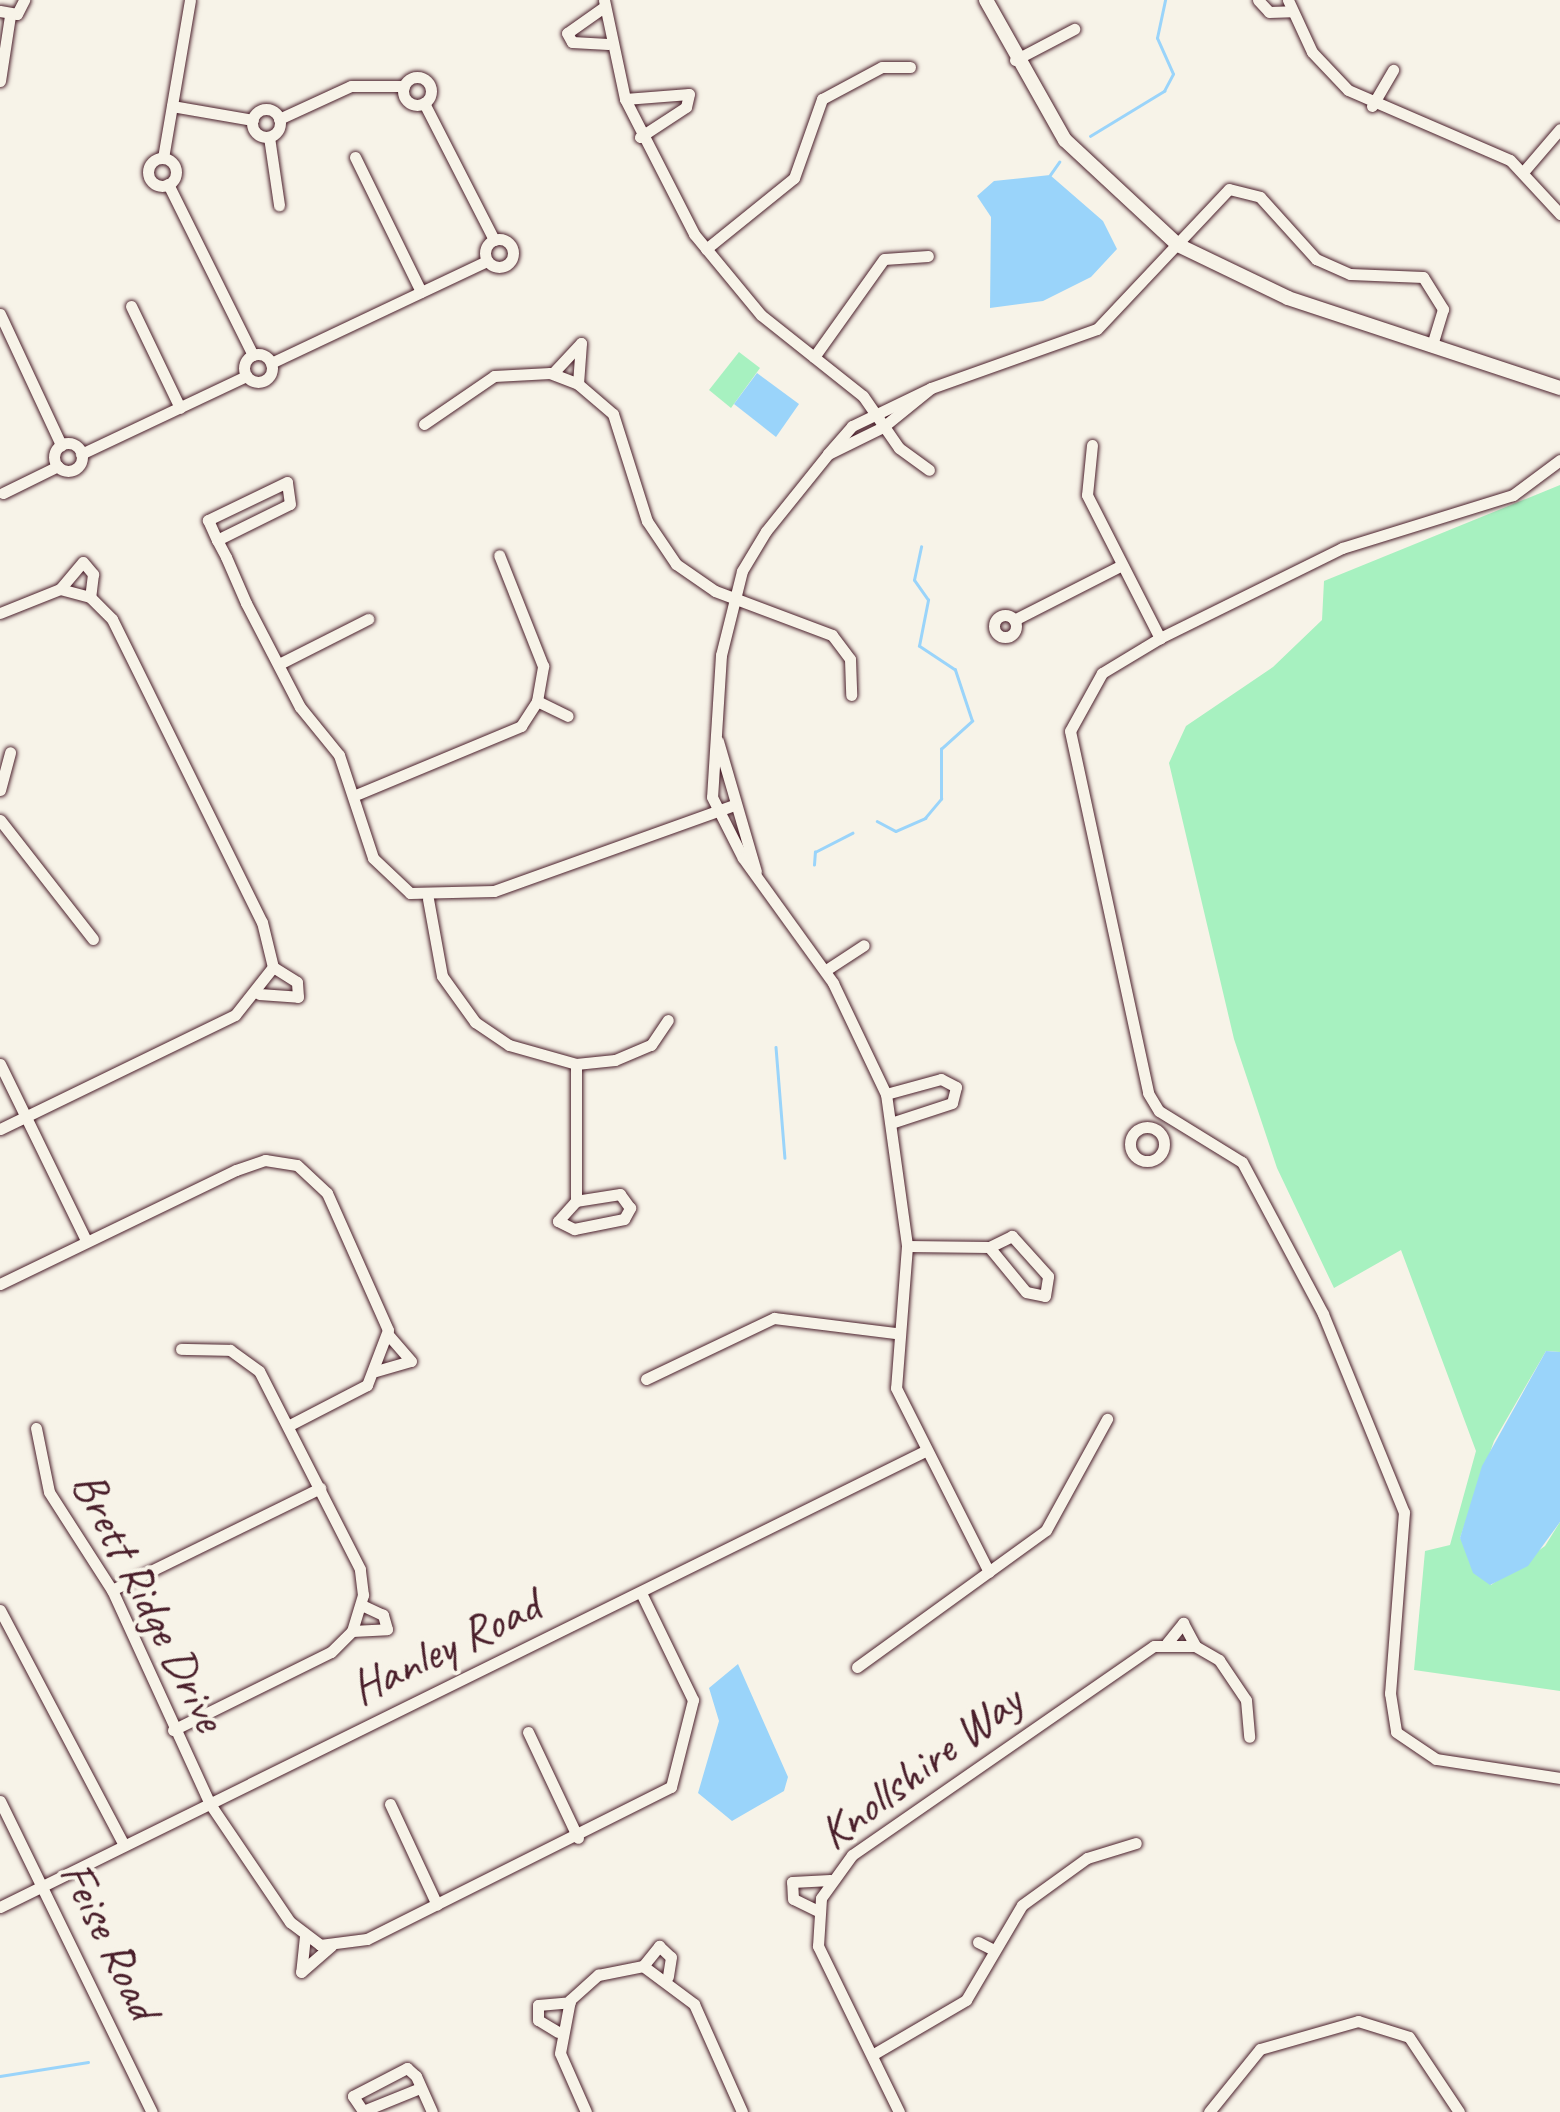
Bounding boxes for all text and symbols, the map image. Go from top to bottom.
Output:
street label: Brett Ridge Drive [59,1461,239,1741]
street label: Hanley Road [342,1577,548,1717]
street label: Knollshire Way [807,1672,1033,1862]
street label: Feise Road [47,1851,173,2029]

